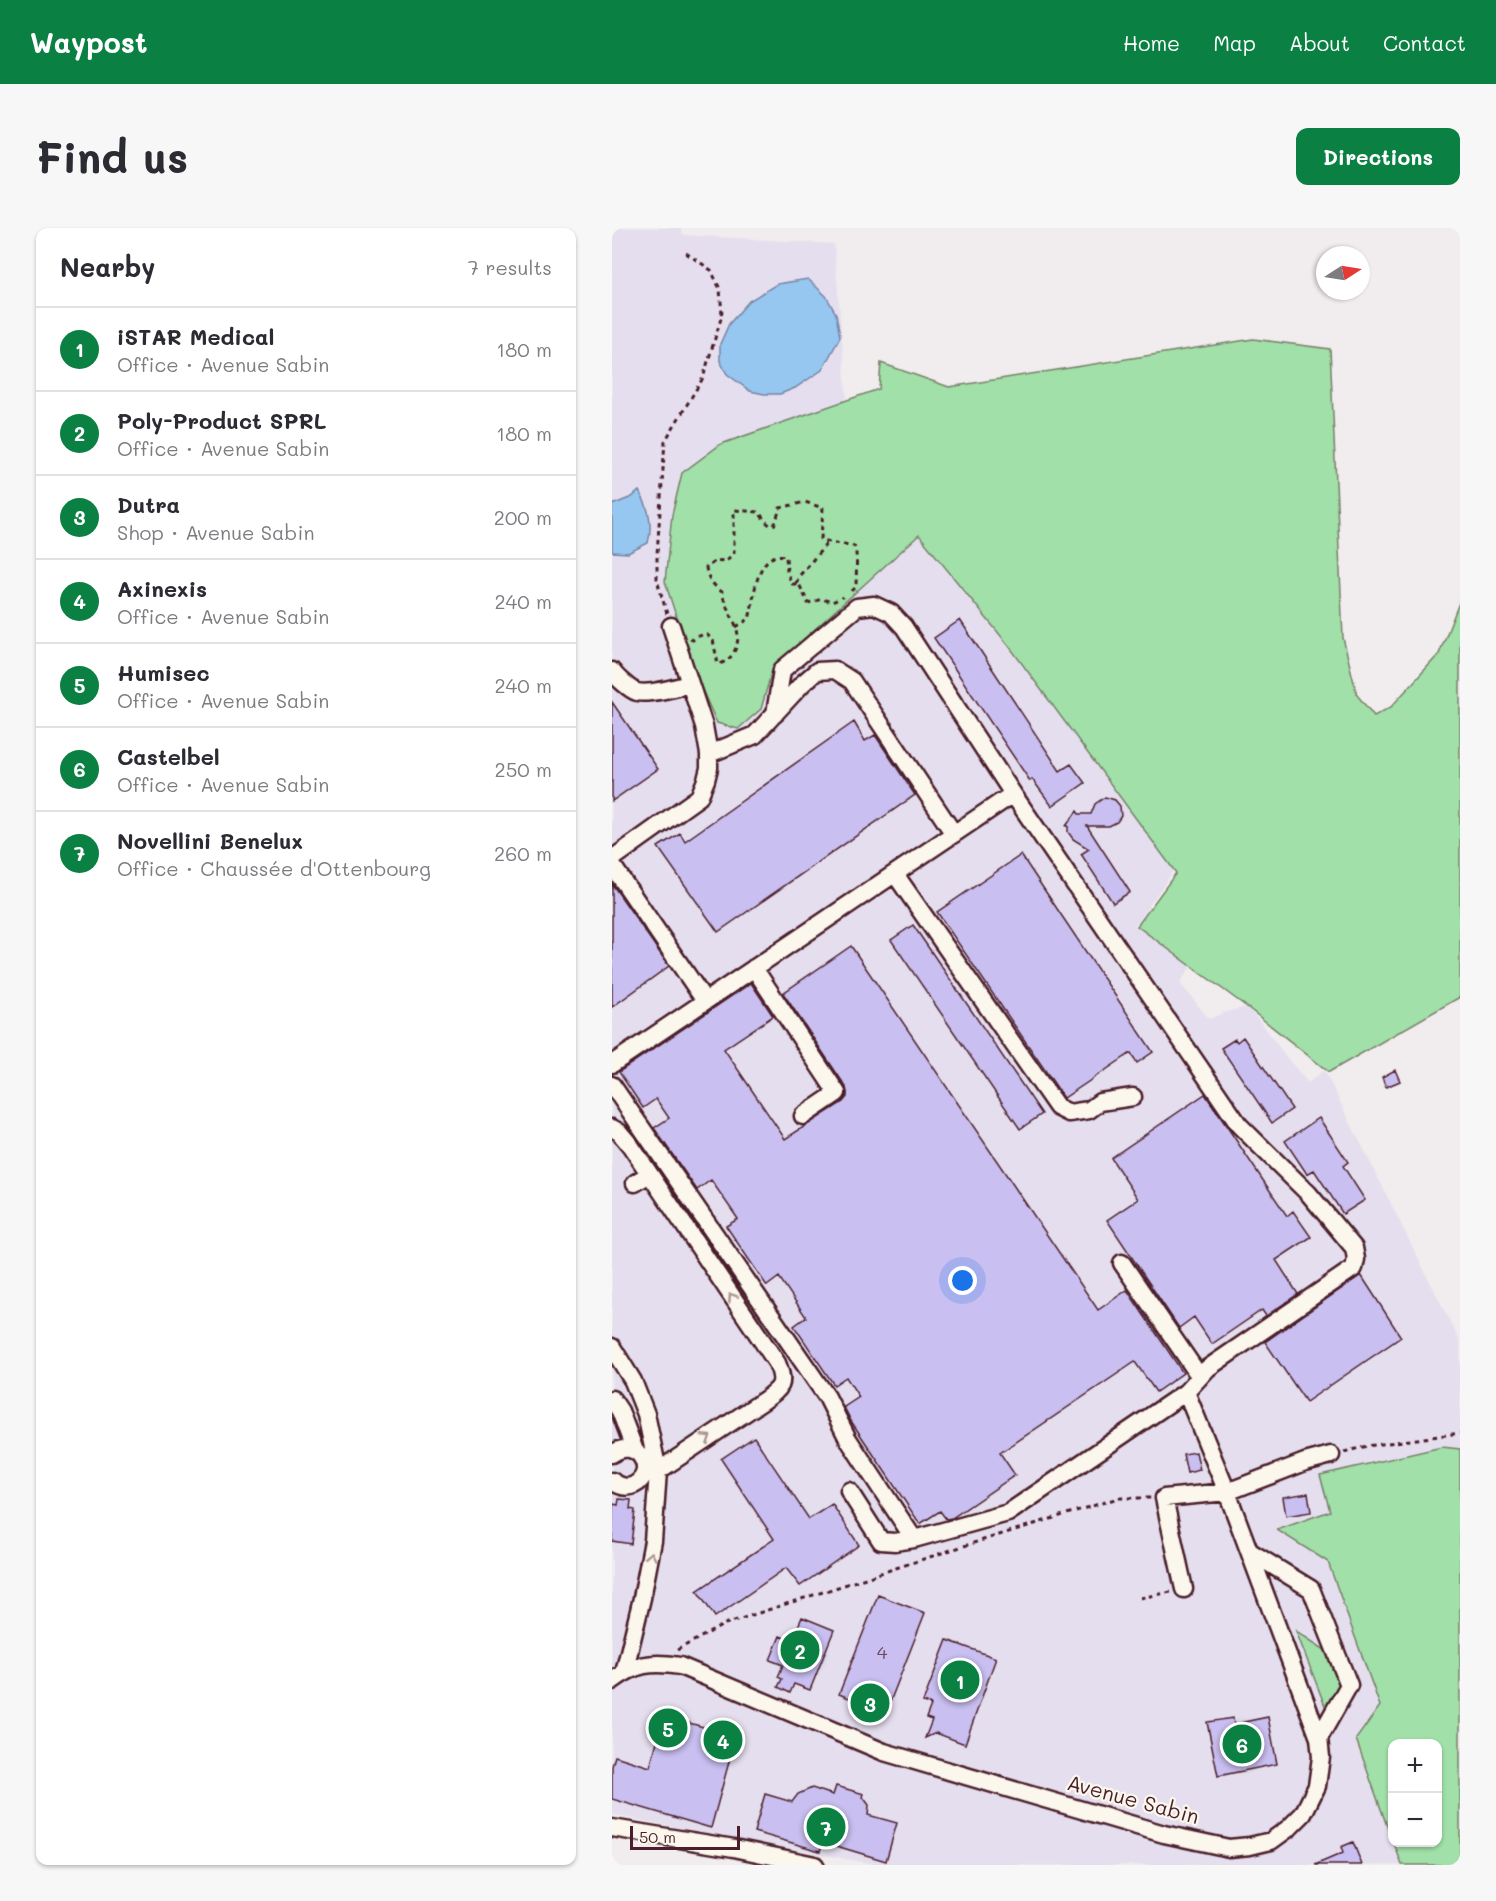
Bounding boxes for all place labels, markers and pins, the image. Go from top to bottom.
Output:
pin: 2 [780,1628,819,1672]
pin: 1 [940,1658,980,1702]
pin: 3 [850,1680,890,1726]
pin: 5 [648,1706,688,1750]
pin: 4 [704,1718,742,1762]
pin: 6 [1222,1722,1262,1766]
pin: 7 [806,1804,846,1850]

